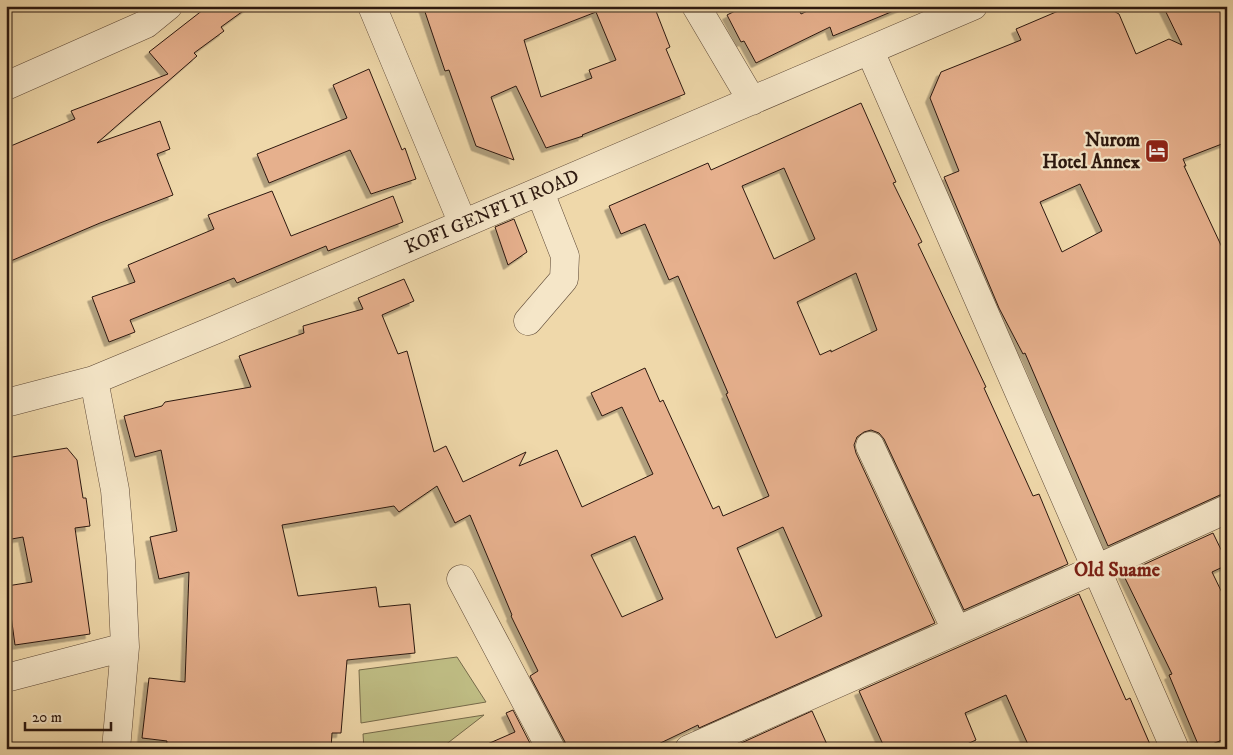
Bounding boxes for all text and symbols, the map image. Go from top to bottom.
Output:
place label: Nurom Hotel Annex [1042,129,1141,174]
hotel icon: Nurom Hotel Annex [1144,138,1170,164]
street label: KOFI GENFI II ROAD [401,165,583,259]
district label: Old Suame [1074,558,1161,583]
scale bar [25,700,111,732]
text: 20 m [32,708,62,727]

